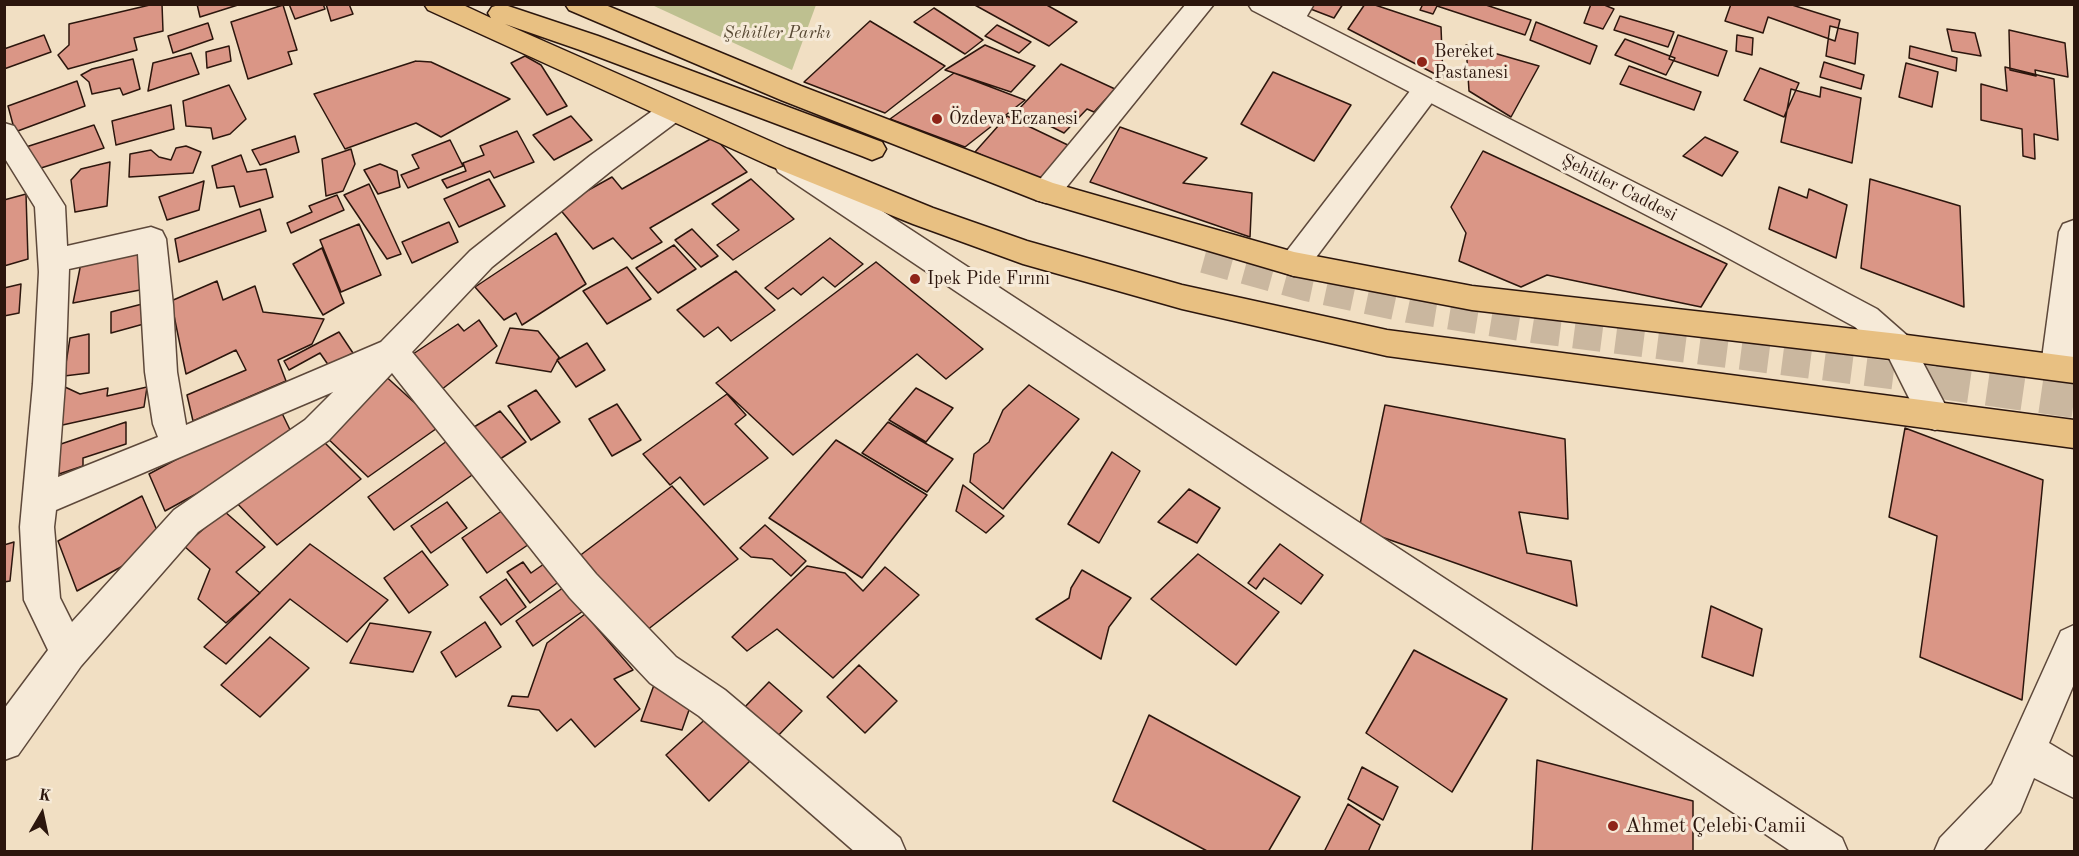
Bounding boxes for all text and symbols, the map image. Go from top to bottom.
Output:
park label: Şehitler Parkı [723,22,831,44]
place label: Bereket Pastanesi [1434,41,1508,84]
marker: Bereket Pastanesi [1415,55,1429,69]
place label: Özdeva Eczanesi [949,108,1078,130]
marker: Özdeva Eczanesi [930,112,944,126]
street label: Şehitler Caddesi [1558,150,1680,226]
place label: Ipek Pide Fırını [927,268,1050,290]
marker: Ipek Pide Fırını [908,272,922,286]
north arrow [12,784,72,844]
text: K [37,787,52,805]
place label: Ahmet Çelebi Camii [1625,813,1806,839]
marker: Ahmet Çelebi Camii [1606,819,1620,833]

